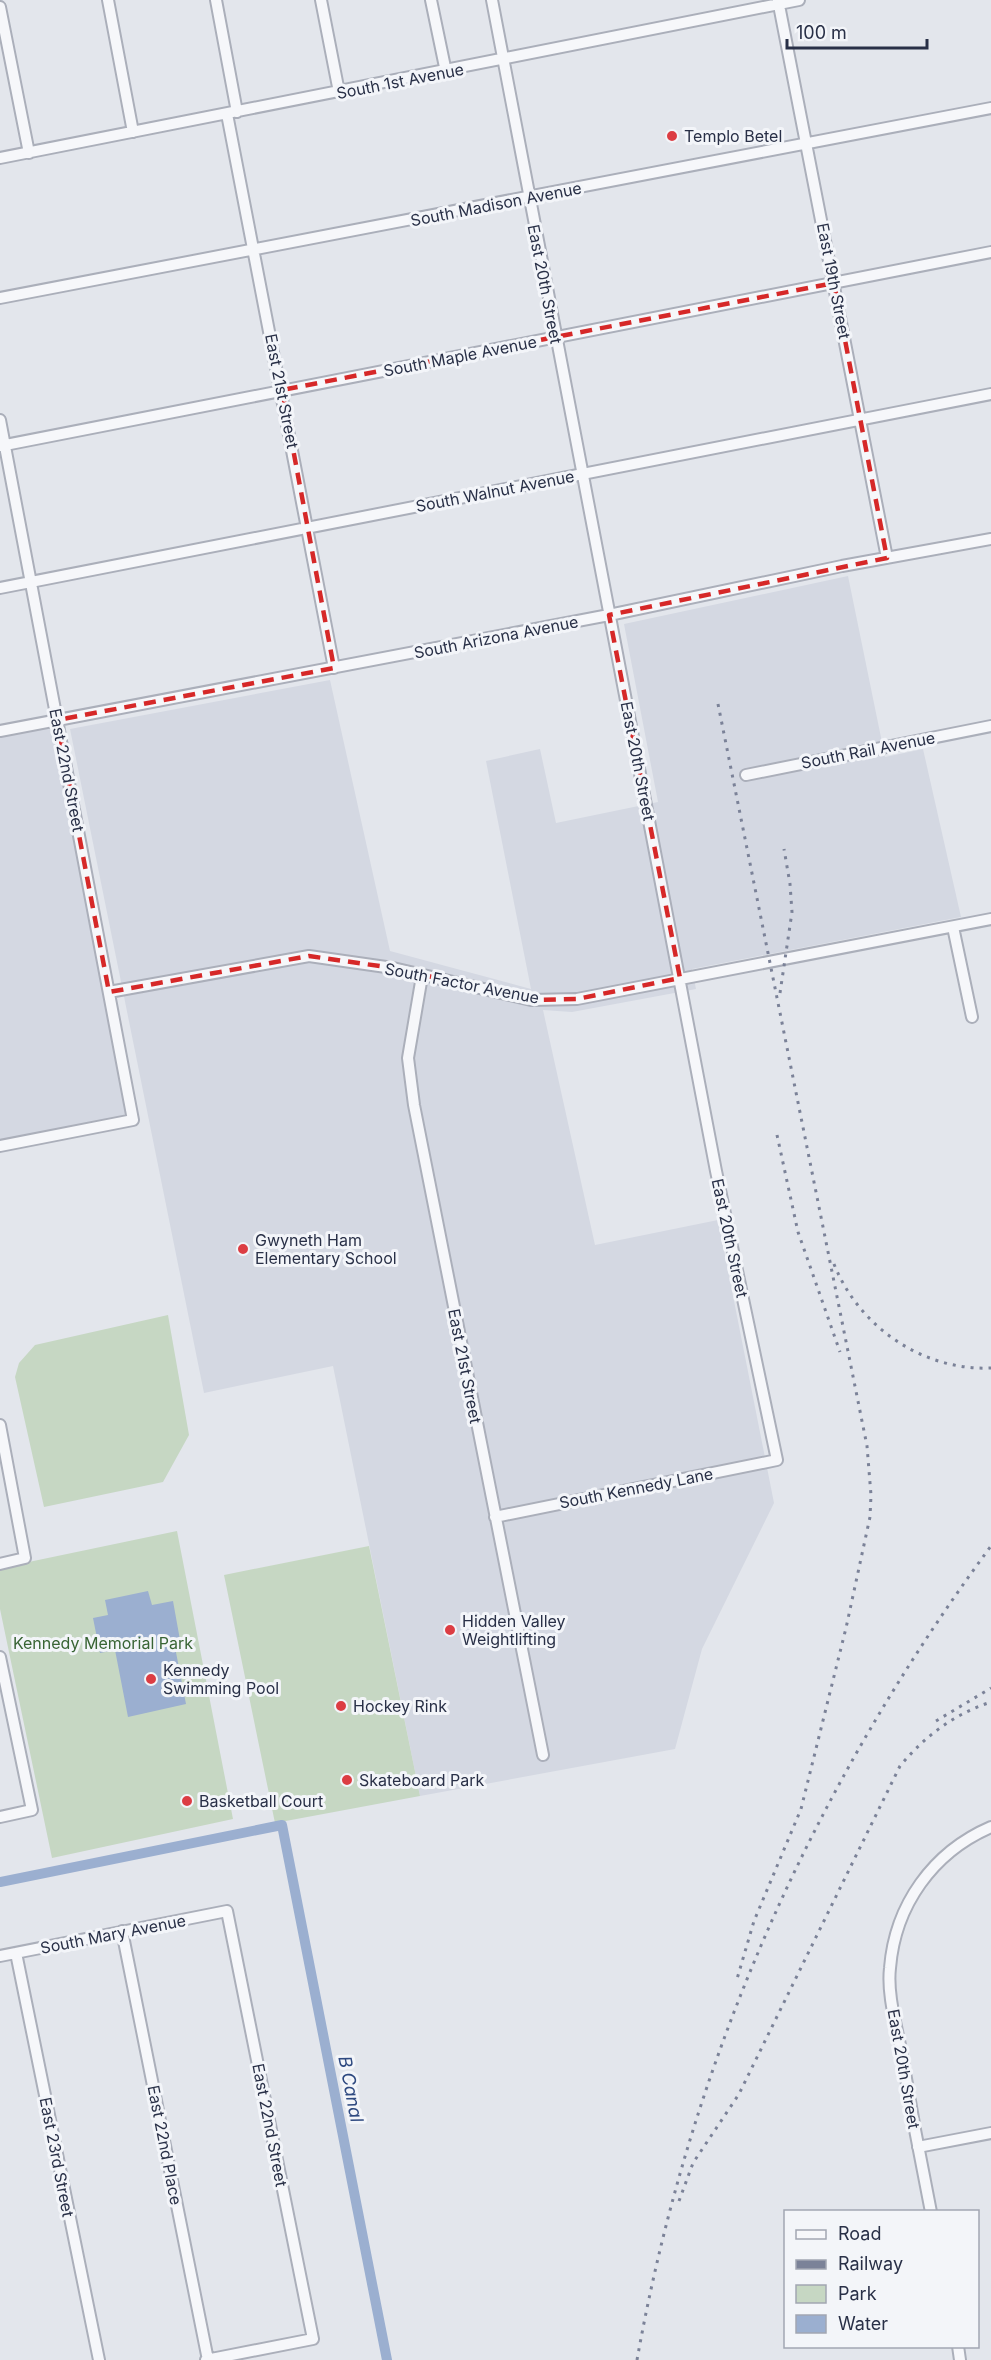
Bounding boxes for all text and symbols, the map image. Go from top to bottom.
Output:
scale bar [787,12,926,50]
text: 100 m [796,22,847,43]
street label: South 1st Avenue [335,59,465,103]
place label: Templo Betel [684,126,782,146]
marker: Templo Betel [665,129,679,143]
street label: South Madison Avenue [409,178,583,230]
street label: East 19th Street [813,221,855,341]
street label: East 20th Street [524,223,566,345]
street label: South Maple Avenue [382,331,538,381]
street label: East 21st Street [261,332,303,450]
street label: South Walnut Avenue [414,466,576,516]
street label: South Arizona Avenue [412,611,580,663]
street label: East 20th Street [617,700,659,822]
street label: East 22nd Street [45,707,89,833]
street label: South Rail Avenue [799,727,937,773]
street label: South Factor Avenue [383,958,541,1008]
street label: East 20th Street [708,1177,752,1299]
place label: Gwyneth Ham Elementary School [255,1230,397,1268]
marker: Gwyneth Ham Elementary School [236,1242,250,1256]
street label: East 21st Street [444,1307,486,1425]
street label: South Kennedy Lane [557,1463,715,1513]
place label: Hidden Valley Weightlifting [462,1611,566,1649]
marker: Hidden Valley Weightlifting [443,1623,457,1637]
park label: Kennedy Memorial Park [13,1633,193,1653]
place label: Kennedy Swimming Pool [163,1660,279,1698]
marker: Kennedy Swimming Pool [144,1672,158,1686]
place label: Hockey Rink [353,1696,447,1716]
marker: Hockey Rink [334,1699,348,1713]
place label: Skateboard Park [359,1770,485,1790]
marker: Skateboard Park [340,1773,354,1787]
place label: Basketball Court [199,1791,323,1811]
marker: Basketball Court [180,1794,194,1808]
street label: South Mary Avenue [38,1910,188,1958]
street label: East 20th Street [884,2008,924,2130]
water label: B Canal [334,2054,368,2125]
street label: East 22nd Street [248,2062,292,2188]
street label: East 22nd Place [144,2083,186,2207]
street label: East 23rd Street [36,2095,78,2219]
legend [784,2210,979,2348]
text: Road [838,2223,881,2244]
text: Railway [838,2253,903,2274]
text: Park [838,2283,877,2304]
text: Water [838,2313,888,2334]

